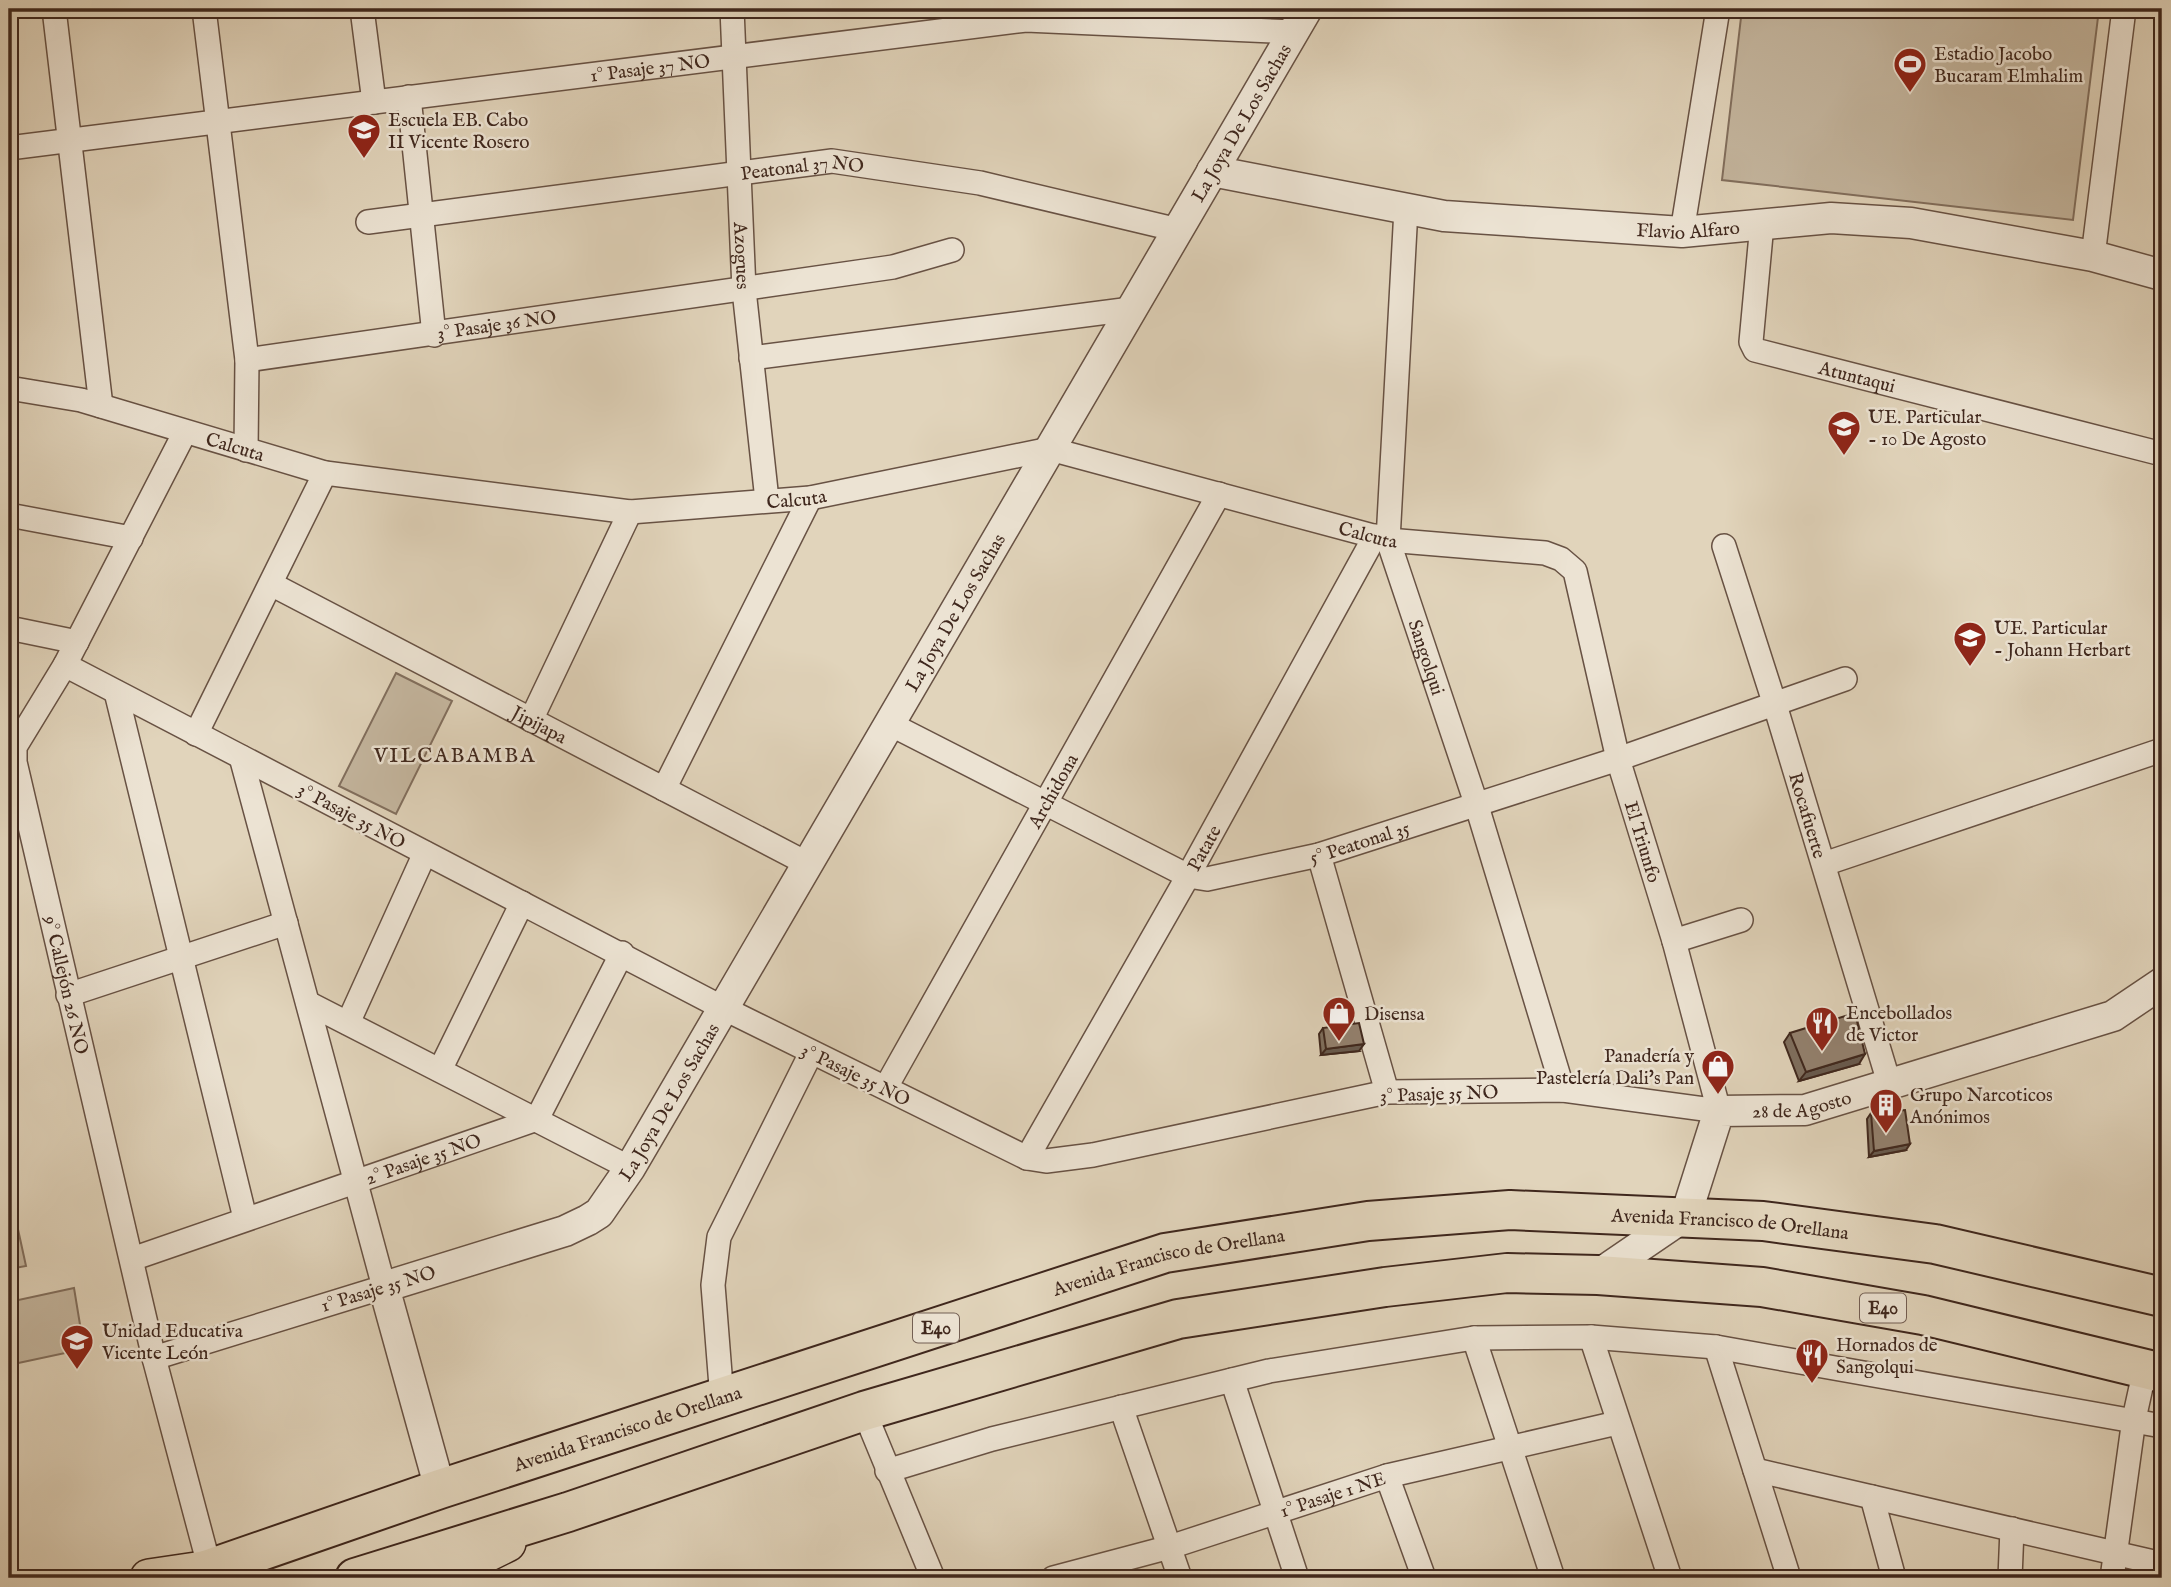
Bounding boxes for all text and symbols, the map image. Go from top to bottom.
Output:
street label: La Joya De Los Sachas [1187,40,1298,207]
place label: Estadio Jacobo Bucaram Elmhalim [1934,43,2083,89]
sports icon: Estadio Jacobo Bucaram Elmhalim [1891,45,1929,94]
street label: 1° Pasaje 37 NO [589,50,712,89]
place label: Escuela EB. Cabo II Vicente Rosero [388,109,529,155]
school or university icon: Escuela EB. Cabo II Vicente Rosero [345,111,383,160]
street label: Peatonal 37 NO [739,151,865,187]
street label: Flavio Alfaro [1636,217,1741,246]
street label: Azogues [727,221,754,290]
street label: 3° Pasaje 36 NO [436,306,558,346]
street label: Atuntaqui [1815,356,1898,399]
place label: UE. Particular - 10 De Agosto [1868,406,1986,452]
school or university icon: UE. Particular - 10 De Agosto [1825,408,1863,457]
street label: Calcuta [203,428,267,468]
street label: Calcuta [766,485,829,515]
street label: Calcuta [1336,517,1399,555]
street label: La Joya De Los Sachas [901,530,1012,696]
street label: Sangolqui [1402,617,1449,699]
place label: UE. Particular - Johann Herbart [1994,617,2131,663]
school or university icon: UE. Particular - Johann Herbart [1951,619,1989,668]
street label: Jipijapa [505,701,571,751]
district label: VILCABAMBA [373,743,536,770]
street label: Archidona [1023,749,1085,834]
street label: Rocafuerte [1782,770,1831,862]
street label: 3° Pasaje 35 NO [293,778,409,855]
street label: El Triunfo [1618,799,1665,886]
street label: 5° Peatonal 35 [1308,817,1413,871]
street label: Patate [1183,821,1228,876]
street label: 9° Callejón 26 NO [37,913,93,1057]
shop icon: Disensa [1320,994,1358,1043]
place label: Encebollados de Victor [1846,1002,1952,1048]
place label: Disensa [1364,1003,1426,1027]
restaurant icon: Encebollados de Victor [1803,1004,1841,1053]
street label: La Joya De Los Sachas [615,1019,726,1186]
street label: 3° Pasaje 35 NO [797,1039,914,1113]
place label: Panadería y Pastelería Dali's Pan [1536,1045,1695,1091]
shop icon: Panadería y Pastelería Dali's Pan [1699,1047,1737,1096]
street label: 3° Pasaje 35 NO [1379,1081,1499,1109]
place label: Grupo Narcoticos Anónimos [1909,1084,2053,1130]
building icon: Grupo Narcoticos Anónimos [1867,1086,1905,1135]
street label: 28 de Agosto [1752,1087,1855,1125]
street label: 2° Pasaje 35 NO [363,1129,485,1191]
street label: Avenida Francisco de Orellana [1610,1204,1851,1246]
street label: Avenida Francisco de Orellana [1049,1224,1287,1303]
street label: 1° Pasaje 35 NO [318,1261,439,1319]
road number: E40 [1860,1294,1906,1322]
road number: E40 [913,1314,959,1343]
place label: Unidad Educativa Vicente León [101,1320,244,1366]
school or university icon: Unidad Educativa Vicente León [58,1322,96,1371]
place label: Hornados de Sangolqui [1836,1334,1938,1380]
restaurant icon: Hornados de Sangolqui [1793,1336,1831,1385]
street label: Avenida Francisco de Orellana [510,1381,746,1479]
street label: 1° Pasaje 1 NE [1277,1467,1389,1524]

